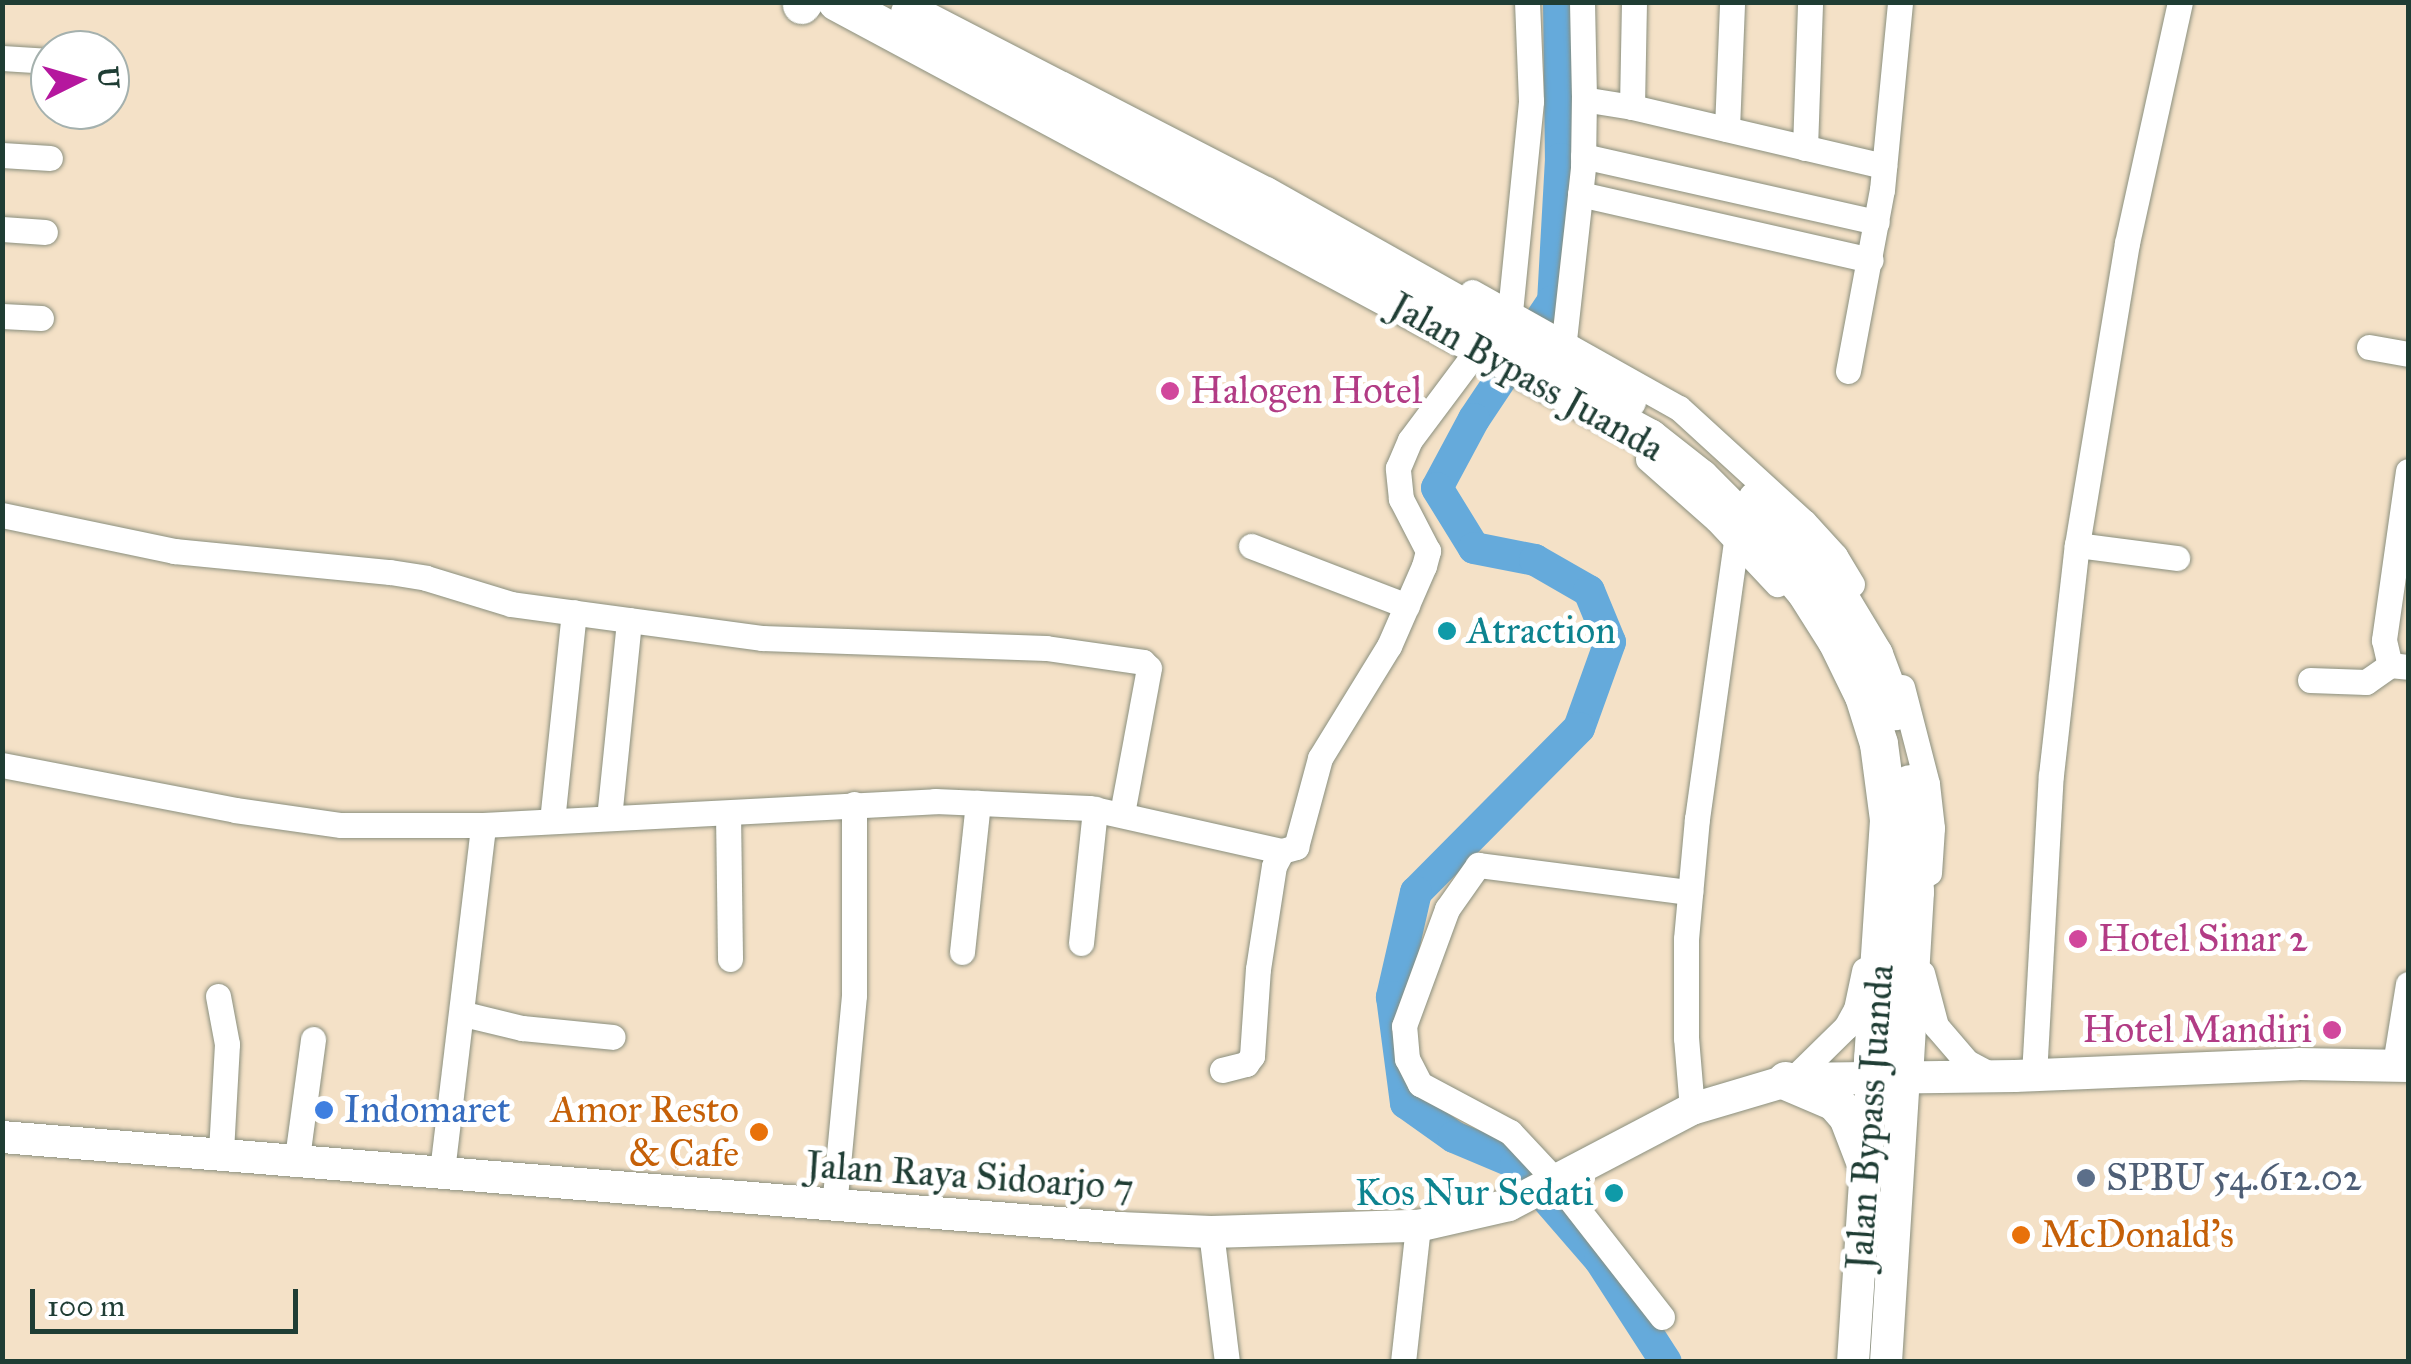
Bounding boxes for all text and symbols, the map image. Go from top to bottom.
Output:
north arrow [30,30,130,130]
text: U [90,65,127,90]
street label: Jalan Bypass Juanda [1382,283,1672,471]
place label: Halogen Hotel [1190,368,1422,414]
marker: Halogen Hotel [1159,380,1181,402]
place label: Atraction [1467,608,1616,654]
marker: Atraction [1436,620,1458,642]
place label: Hotel Sinar 2 [2098,916,2308,962]
marker: Hotel Sinar 2 [2067,928,2089,950]
street label: Jalan Bypass Juanda [1837,963,1903,1271]
place label: Hotel Mandiri [2082,1007,2312,1053]
marker: Hotel Mandiri [2321,1019,2343,1041]
place label: Indomaret [344,1087,510,1133]
place label: Amor Resto & Cafe [551,1087,739,1176]
marker: Indomaret [313,1099,335,1121]
marker: Amor Resto & Cafe [748,1121,770,1143]
street label: Jalan Raya Sidoarjo 7 [805,1142,1135,1210]
place label: SPBU 54.612.02 [2106,1155,2362,1201]
marker: SPBU 54.612.02 [2075,1167,2097,1189]
place label: Kos Nur Sedati [1355,1170,1594,1216]
marker: Kos Nur Sedati [1603,1182,1625,1204]
place label: McDonald's [2041,1212,2234,1258]
marker: McDonald's [2010,1224,2032,1246]
scale bar [35,1269,302,1331]
text: 100 m [47,1288,125,1324]

